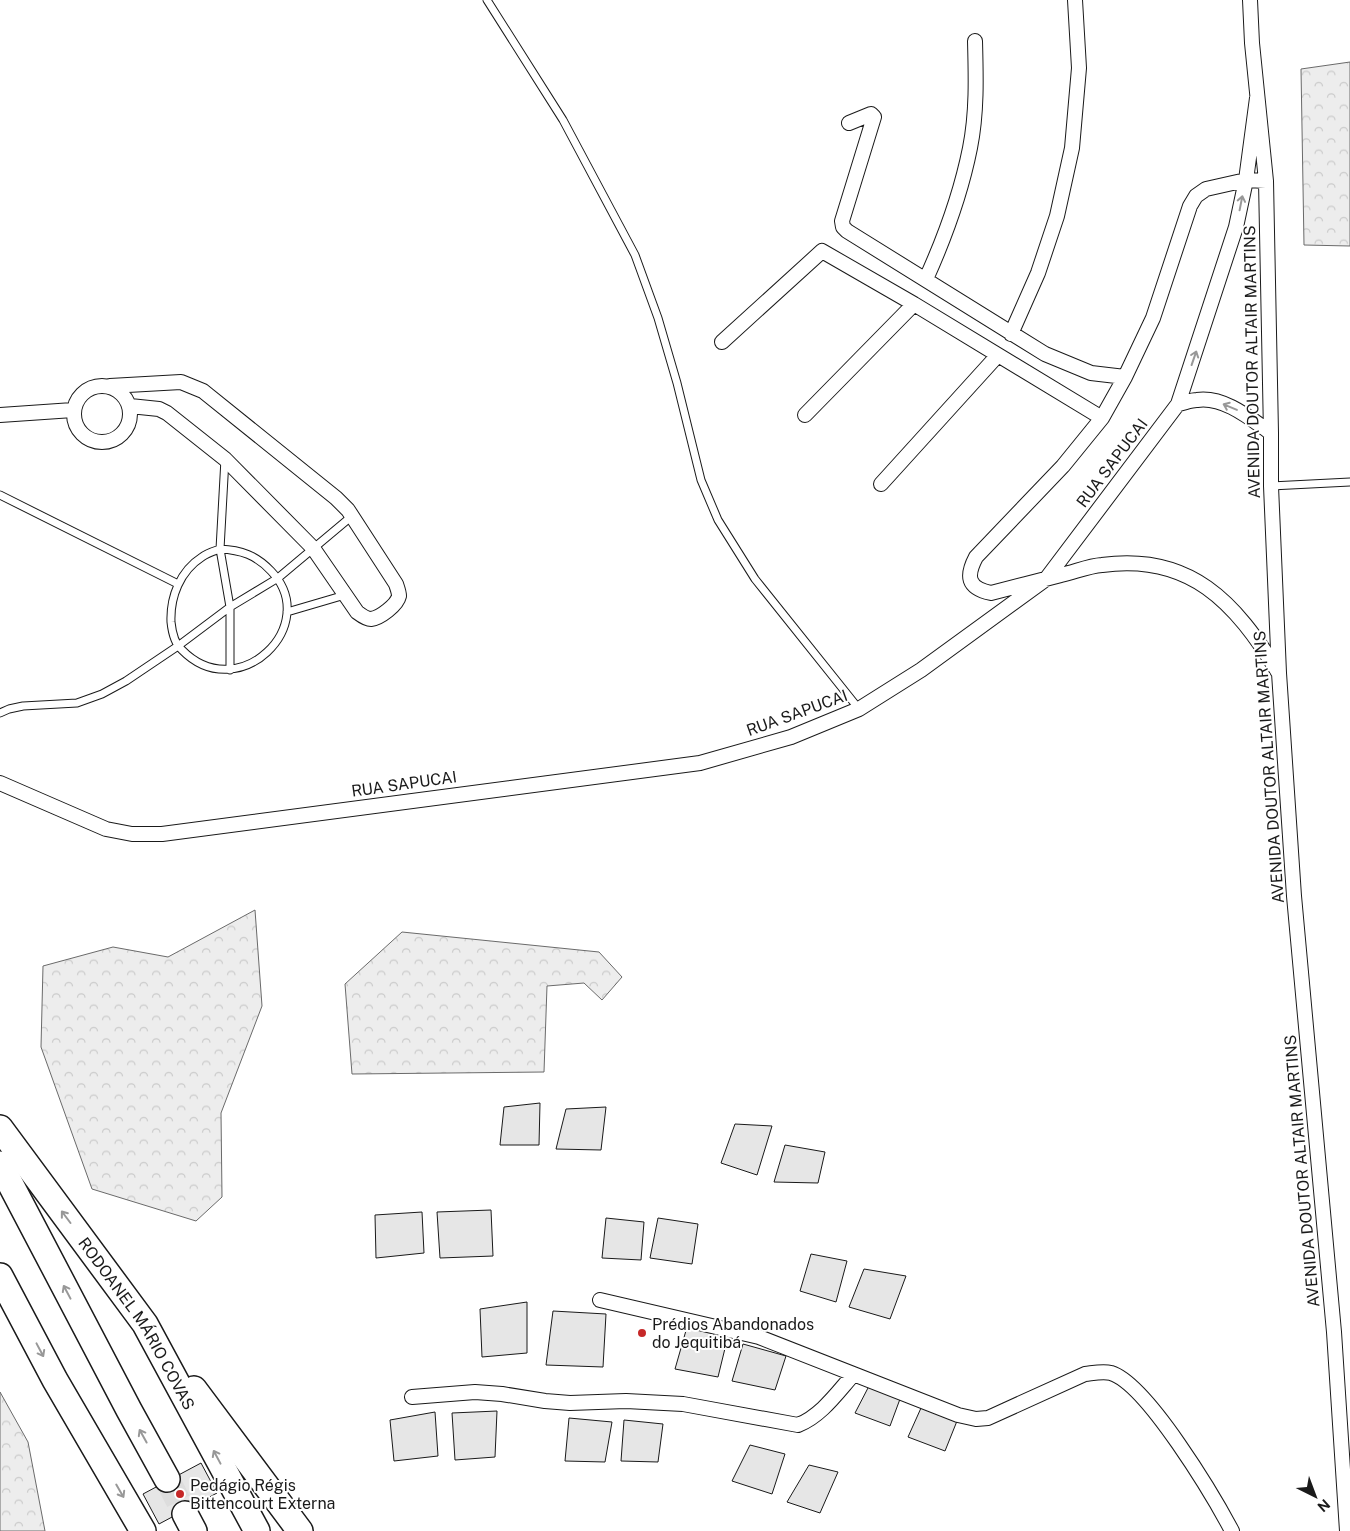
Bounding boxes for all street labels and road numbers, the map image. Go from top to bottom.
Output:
street label: AVENIDA DOUTOR ALTAIR MARTINS [1240,225,1264,499]
street label: RUA SAPUCAI [1072,415,1152,511]
street label: AVENIDA DOUTOR ALTAIR MARTINS [1250,630,1288,904]
street label: RUA SAPUCAI [744,686,850,740]
street label: RUA SAPUCAI [350,767,458,801]
street label: AVENIDA DOUTOR ALTAIR MARTINS [1281,1034,1323,1308]
street label: RODOANEL MÁRIO COVAS [75,1234,199,1413]

